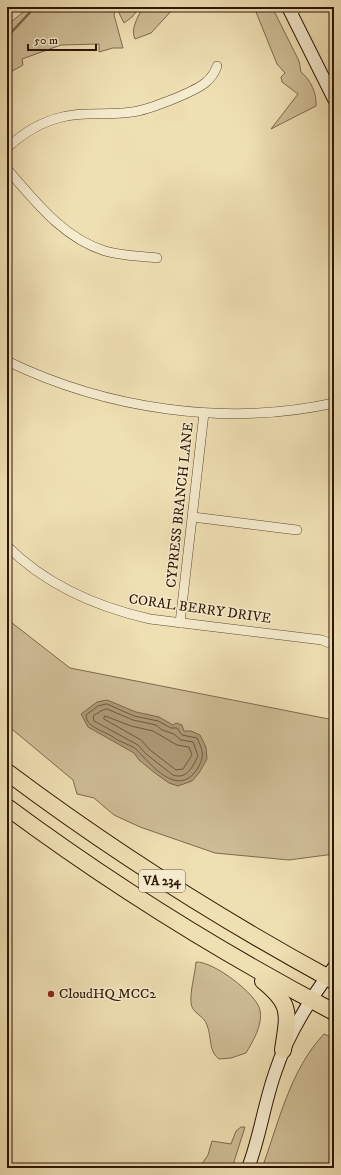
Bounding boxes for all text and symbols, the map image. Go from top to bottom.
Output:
scale bar [28,26,96,52]
text: 50 m [34,33,58,48]
street label: CYPRESS BRANCH LANE [162,421,198,589]
street label: CORAL BERRY DRIVE [128,590,272,628]
road number: VA 234 [139,870,185,892]
place label: CloudHQ MCC2 [59,985,156,1003]
marker: CloudHQ MCC2 [46,989,56,999]

